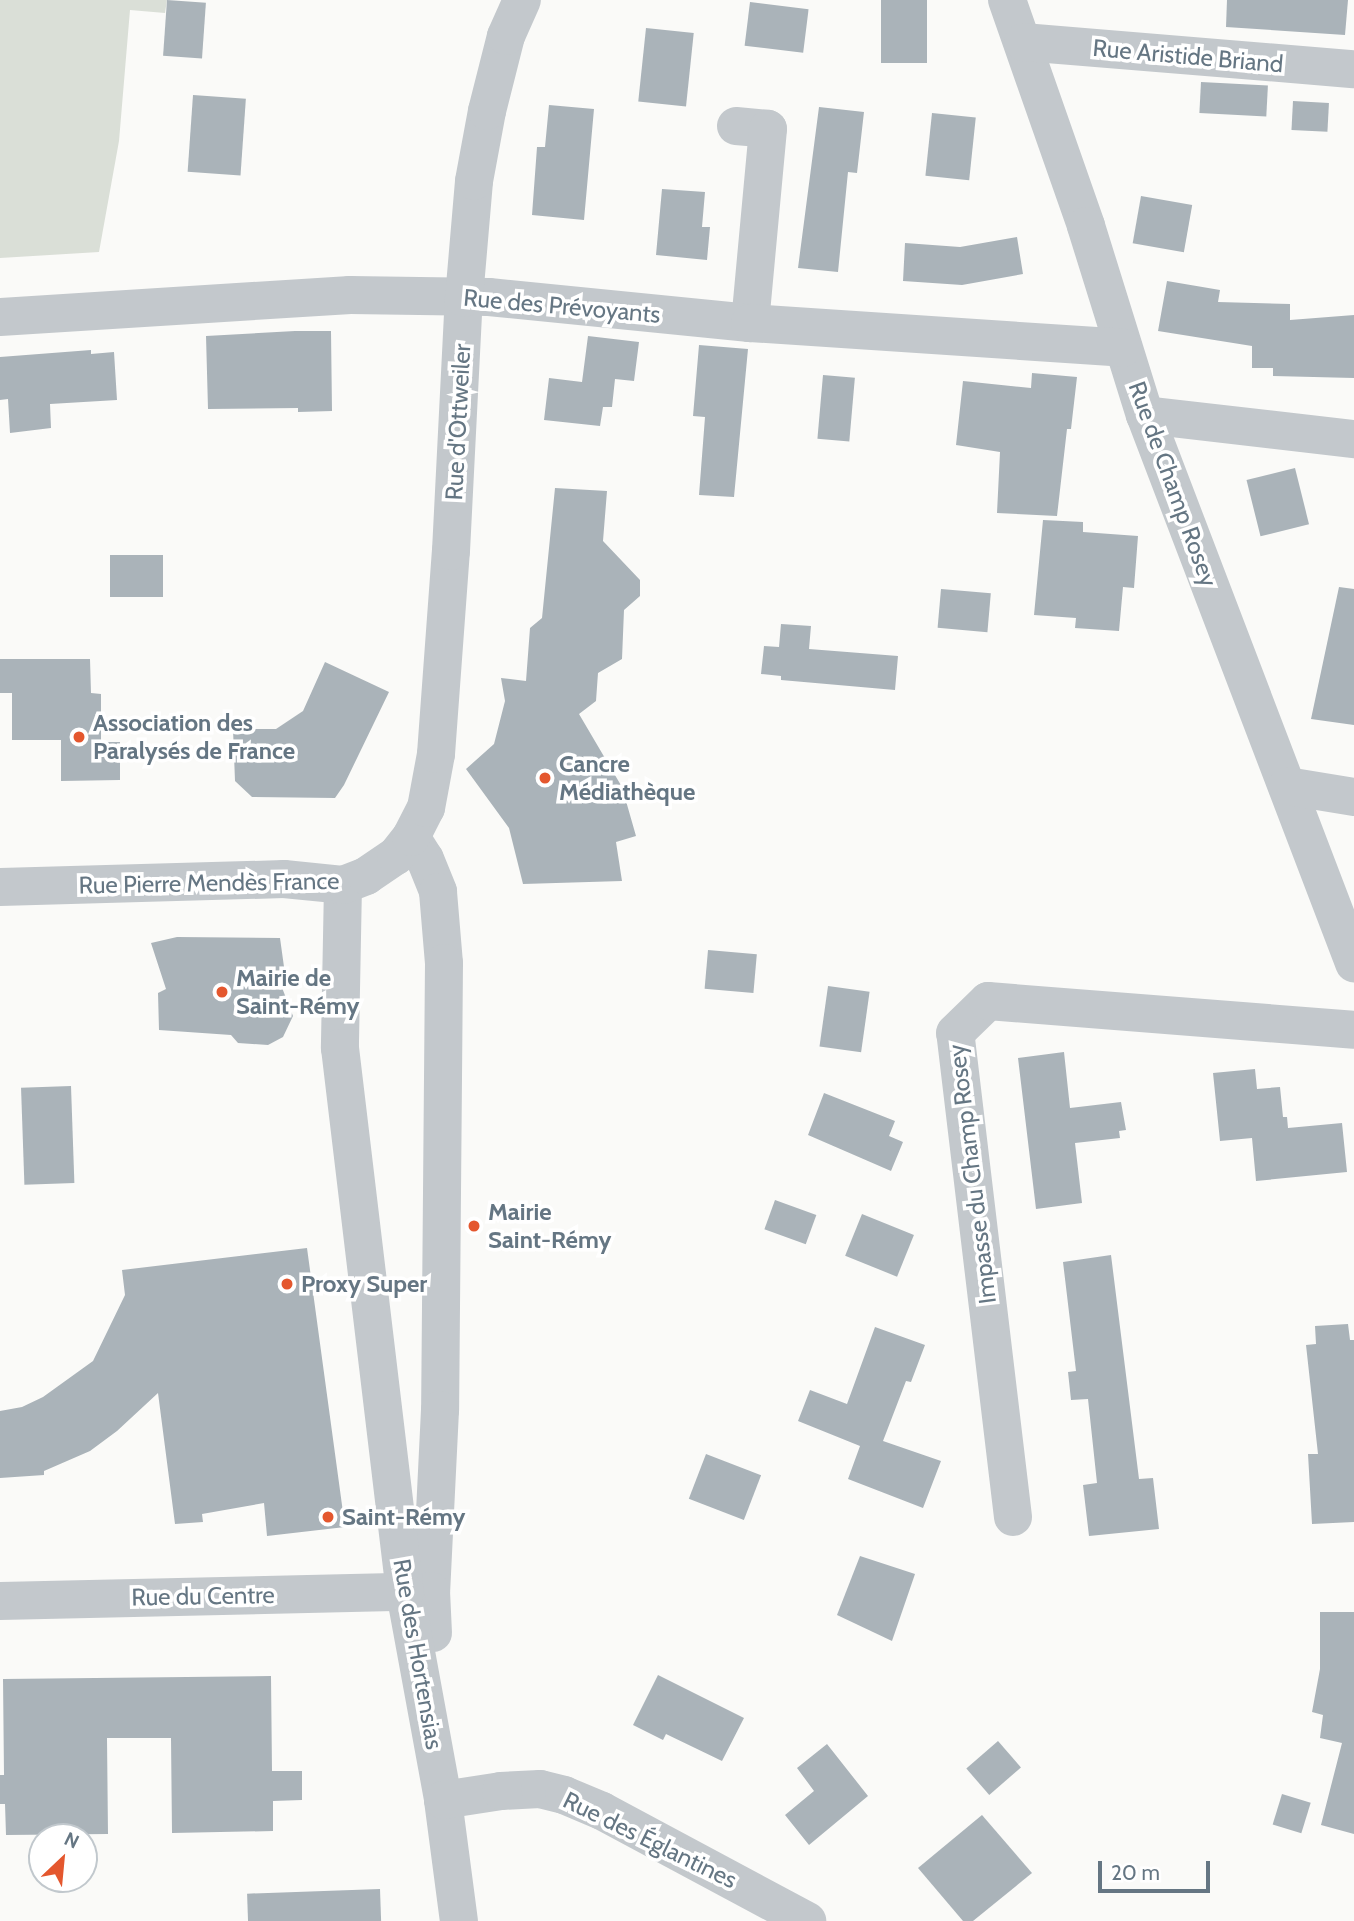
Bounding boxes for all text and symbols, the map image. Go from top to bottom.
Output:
street label: Rue Aristide Briand [1092,33,1284,79]
street label: Rue des Prévoyants [462,283,662,329]
street label: Rue d'Ottweiler [440,343,476,501]
street label: Rue de Champ Rosey [1123,378,1223,590]
place label: Association des Paralysés de France [93,709,295,765]
marker: Association des Paralysés de France [71,729,87,745]
place label: Cancre Médiathèque [559,750,695,806]
marker: Cancre Médiathèque [537,770,553,786]
street label: Rue Pierre Mendès France [78,866,340,900]
place label: Mairie de Saint-Rémy [236,964,359,1020]
marker: Mairie de Saint-Rémy [214,984,230,1000]
street label: Impasse du Champ Rosey [942,1043,1002,1305]
place label: Mairie Saint-Rémy [488,1198,611,1254]
marker: Mairie Saint-Rémy [466,1218,482,1234]
place label: Proxy Super [301,1270,427,1298]
marker: Proxy Super [279,1276,295,1292]
place label: Saint-Rémy [342,1503,465,1531]
marker: Saint-Rémy [320,1509,336,1525]
street label: Rue des Hortensias [387,1556,449,1752]
street label: Rue du Centre [131,1580,275,1612]
street label: Rue des Églantines [559,1786,741,1894]
north arrow [28,1823,98,1893]
text: N [60,1827,83,1854]
scale bar [1102,1848,1214,1892]
text: 20 m [1111,1860,1160,1885]

